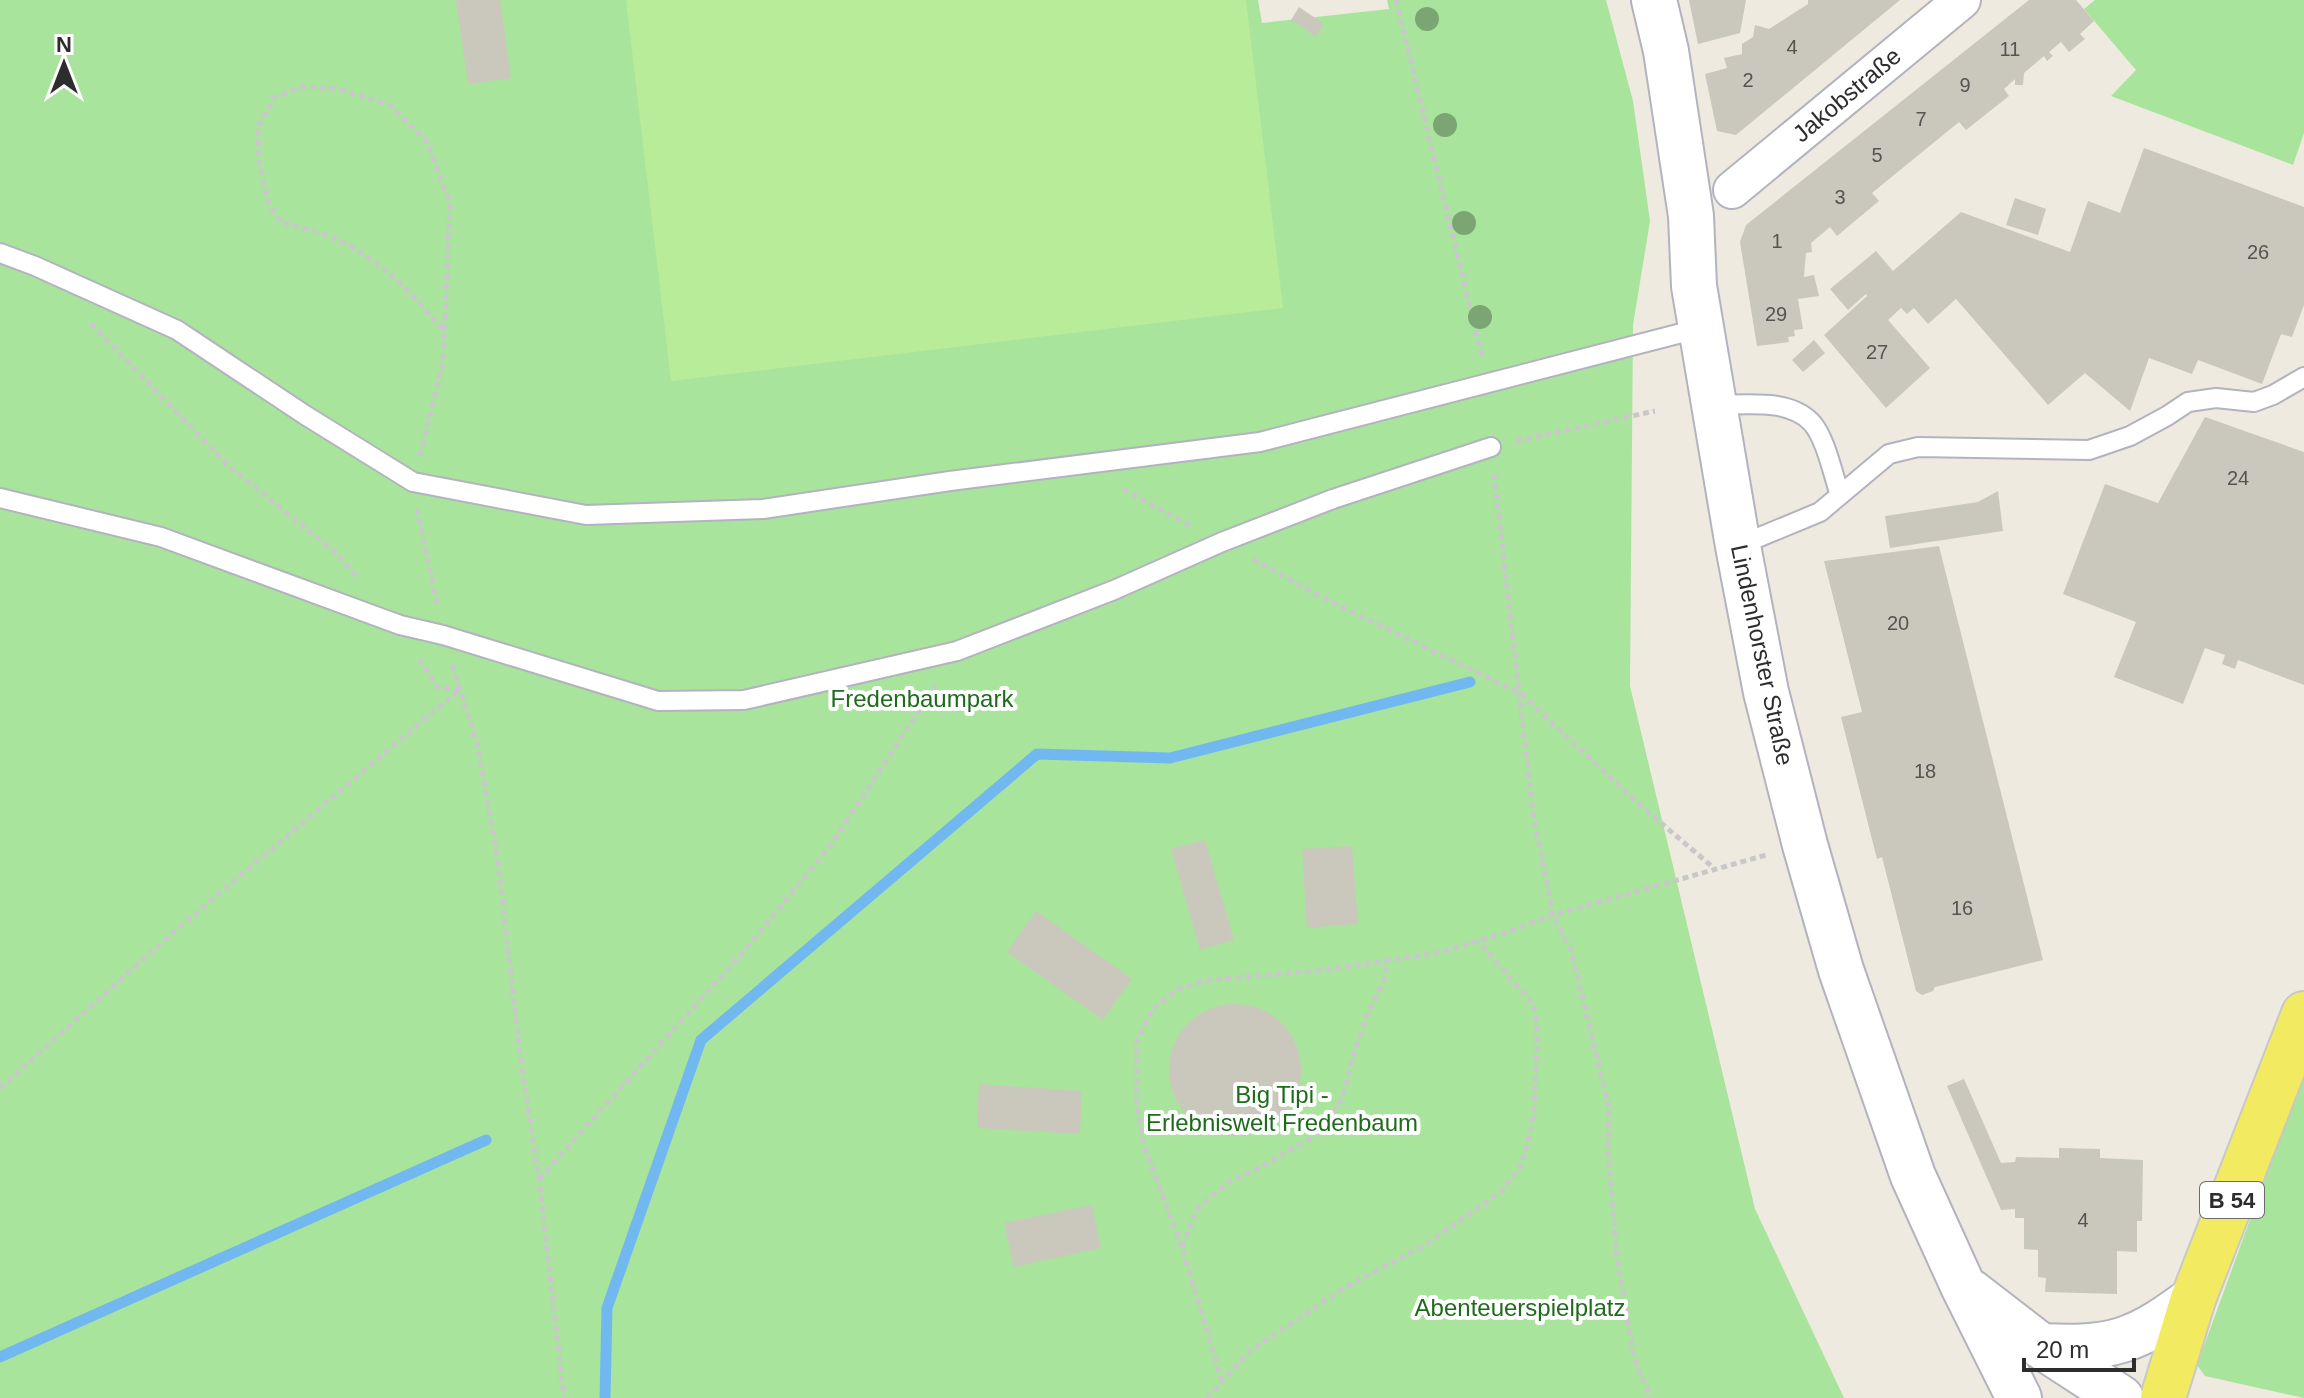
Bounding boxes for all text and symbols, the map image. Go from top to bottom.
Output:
north arrow [24,24,104,104]
text: N [56,32,72,57]
house number: 4 [1786,36,1798,58]
house number: 11 [2000,38,2020,60]
street label: Jakobstraße [1787,42,1906,147]
house number: 2 [1742,69,1754,91]
house number: 9 [1959,74,1971,96]
house number: 7 [1915,108,1927,130]
house number: 5 [1871,144,1883,166]
house number: 3 [1834,186,1846,208]
house number: 1 [1771,230,1783,252]
house number: 26 [2247,241,2269,263]
house number: 29 [1765,303,1787,325]
house number: 27 [1866,341,1888,363]
house number: 24 [2227,467,2249,489]
street label: Lindenhorster Straße [1726,542,1799,768]
house number: 20 [1887,612,1909,634]
park label: Fredenbaumpark [831,685,1014,712]
house number: 18 [1914,760,1936,782]
house number: 16 [1951,897,1973,919]
park label: Big Tipi - Erlebniswelt Fredenbaum [1146,1081,1418,1136]
road number: B 54 [2200,1182,2264,1218]
house number: 4 [2077,1209,2089,1231]
park label: Abenteuerspielplatz [1415,1294,1625,1321]
scale bar [2024,1322,2134,1372]
text: 20 m [2036,1336,2089,1363]

